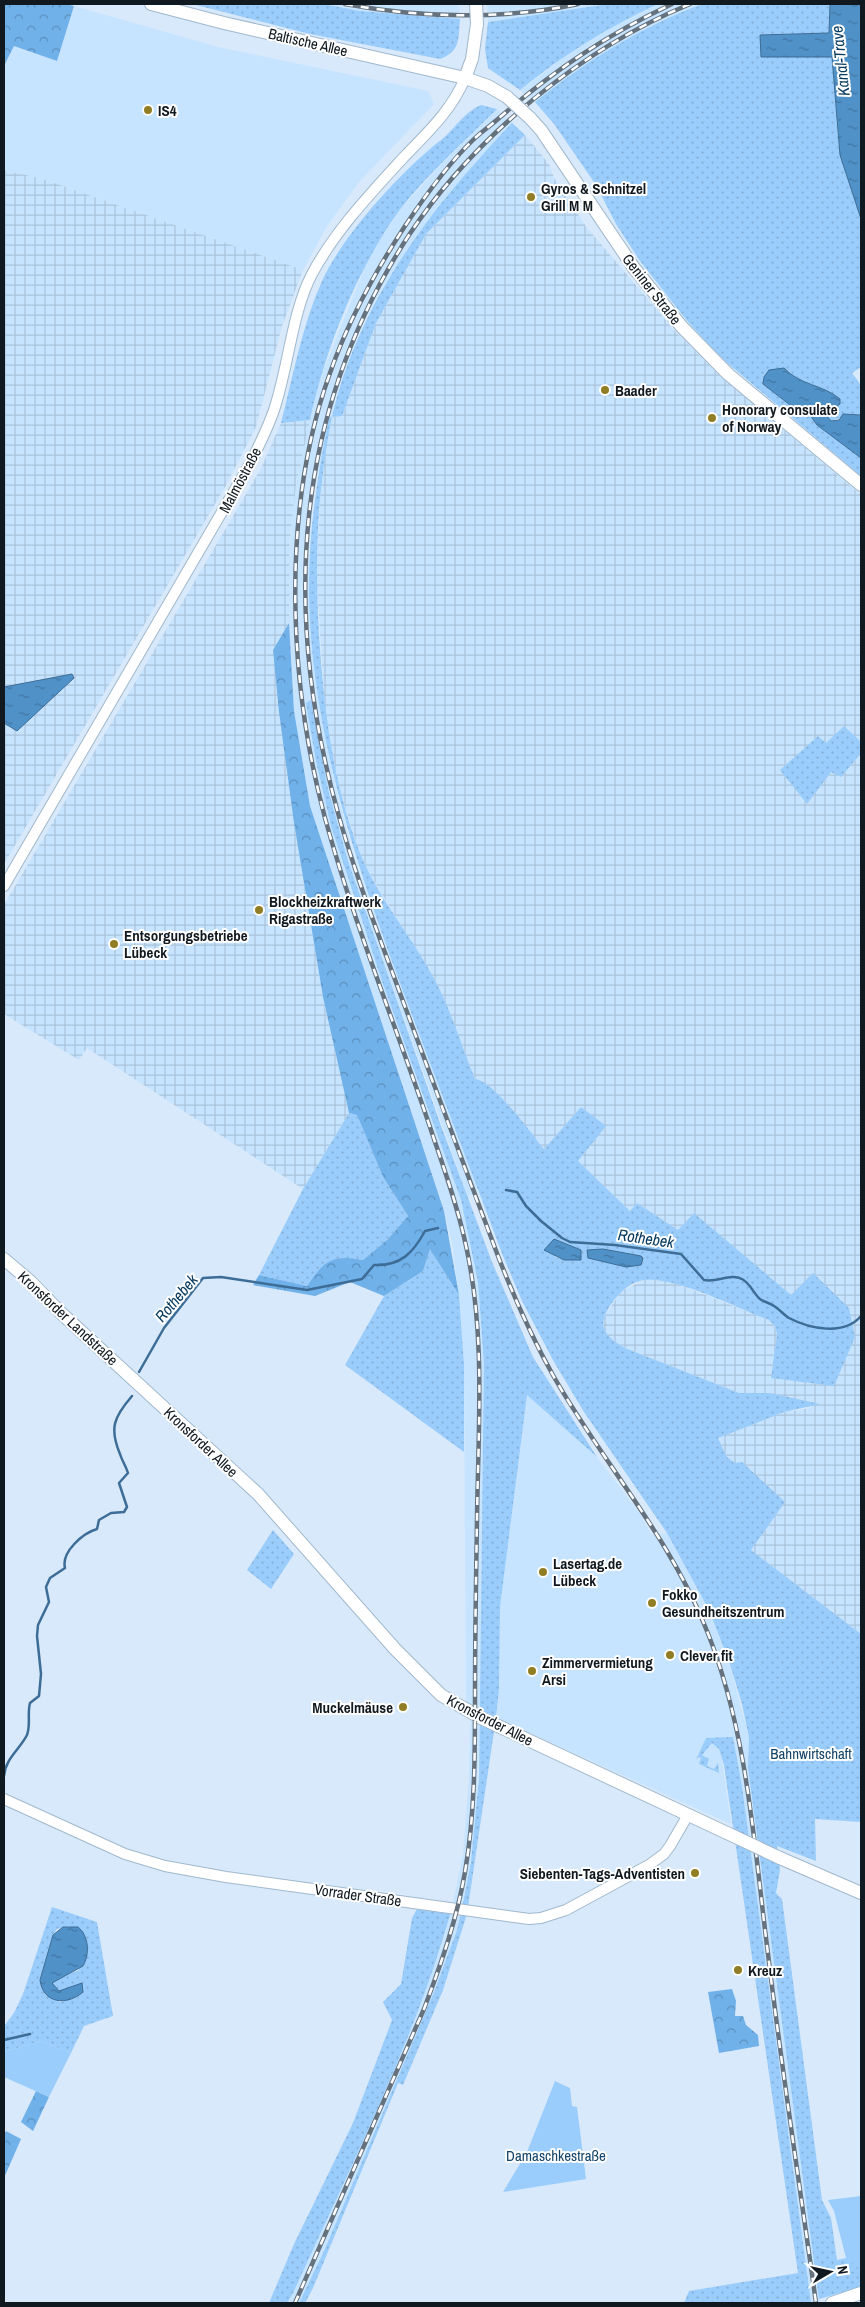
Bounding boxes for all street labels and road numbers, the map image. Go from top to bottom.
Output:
street label: Baltische Allee [266,23,350,61]
street label: Geniner Straße [618,249,686,329]
street label: Malmöstraße [214,443,266,517]
street label: Kronsforder Landstraße [13,1266,123,1370]
street label: Kronsforder Allee [159,1402,243,1482]
street label: Kronsforder Allee [443,1689,537,1751]
street label: Vorrader Straße [313,1879,403,1912]

